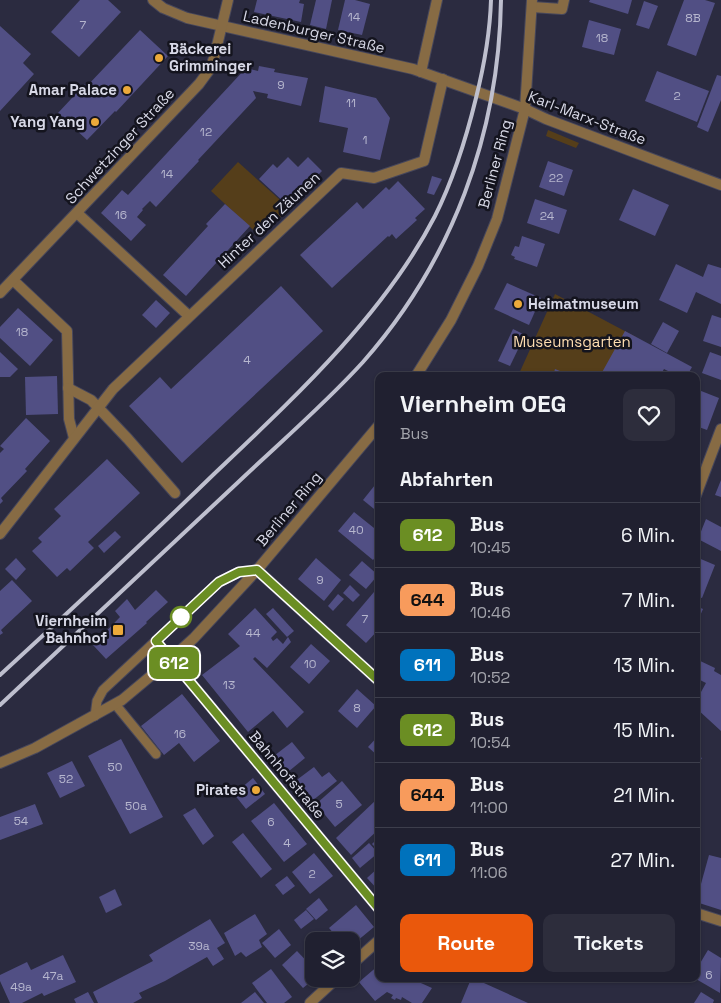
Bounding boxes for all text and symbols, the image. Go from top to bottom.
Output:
street label: Ladenburger Straße [241,6,387,57]
house number: 14 [348,9,361,25]
house number: 8B [685,10,701,26]
house number: 7 [80,17,87,33]
house number: 18 [596,30,608,46]
place label: Bäckerei Grimminger [169,39,252,75]
marker: Bäckerei Grimminger [153,52,165,64]
house number: 9 [277,77,285,93]
place label: Amar Palace [29,80,117,99]
street label: Schwetzinger Straße [61,84,178,208]
marker: Amar Palace [121,84,133,96]
street label: Karl-Marx-Straße [526,86,649,149]
house number: 2 [673,88,681,104]
house number: 11 [346,95,356,111]
place label: Yang Yang [10,112,85,131]
marker: Yang Yang [89,116,101,128]
street label: Berliner Ring [474,117,516,210]
house number: 12 [200,124,212,140]
house number: 1 [362,132,368,148]
house number: 14 [161,166,174,182]
street label: Hinter den Zäunen [214,167,324,272]
house number: 22 [549,170,563,186]
house number: 16 [115,207,127,223]
house number: 24 [540,208,555,224]
place label: Heimatmuseum [528,294,639,313]
marker: Heimatmuseum [512,298,524,310]
house number: 18 [16,324,28,340]
park label: Museumsgarten [513,332,631,351]
house number: 4 [243,352,251,368]
text: Viernheim OEG [400,388,566,419]
button: heart [623,389,675,441]
text: Bus [400,423,429,444]
text: Abfahrten [400,467,493,492]
street label: Berliner Ring [252,468,325,550]
text: Bus [470,512,504,537]
house number: 40 [348,522,364,538]
text: 612 [413,523,442,546]
text: 6 Min. [621,523,675,548]
text: 10:45 [470,537,511,558]
house number: 9 [316,572,324,588]
text: Bus [470,577,504,602]
text: 644 [410,588,445,611]
text: 7 Min. [622,588,675,613]
text: 10:46 [470,602,511,623]
unlabelled marker [170,606,192,628]
place label: Viernheim Bahnhof [35,611,107,647]
house number: 7 [362,611,369,627]
marker: Viernheim Bahnhof [111,623,125,637]
house number: 44 [245,625,261,641]
text: Bus [470,642,504,667]
line badge: 612 [145,647,203,679]
text: 612 [159,651,189,674]
text: 611 [414,653,441,676]
text: 13 Min. [613,653,675,678]
house number: 10 [304,656,316,672]
text: 10:52 [470,667,510,688]
house number: 13 [223,677,235,693]
house number: 8 [353,700,361,716]
text: Bus [470,707,504,732]
text: 612 [413,718,442,741]
text: 15 Min. [613,718,675,743]
house number: 16 [174,726,186,742]
street label: Bahnhofstraße [245,727,330,822]
text: 10:54 [470,732,511,753]
house number: 50 [108,759,122,775]
house number: 52 [59,771,73,787]
text: Bus [470,772,504,797]
place label: Pirates [196,780,246,799]
text: 644 [410,783,445,806]
text: 21 Min. [613,783,675,808]
marker: Pirates [250,784,262,796]
house number: 5 [335,796,343,812]
text: 11:00 [470,797,508,818]
house number: 50a [125,798,147,814]
house number: 54 [14,813,29,829]
house number: 6 [267,814,275,830]
house number: 4 [283,835,291,851]
text: Bus [470,837,504,862]
text: 611 [414,848,441,871]
text: 27 Min. [611,848,675,873]
text: 11:06 [470,862,507,883]
house number: 2 [308,866,316,882]
button: Route [400,914,533,972]
button: Tickets [543,914,675,972]
map controls [305,932,360,987]
button: layers [305,932,360,987]
house number: 39a [188,938,210,954]
house number: 6 [705,967,713,983]
house number: 47a [43,968,63,984]
house number: 49a [10,979,32,995]

